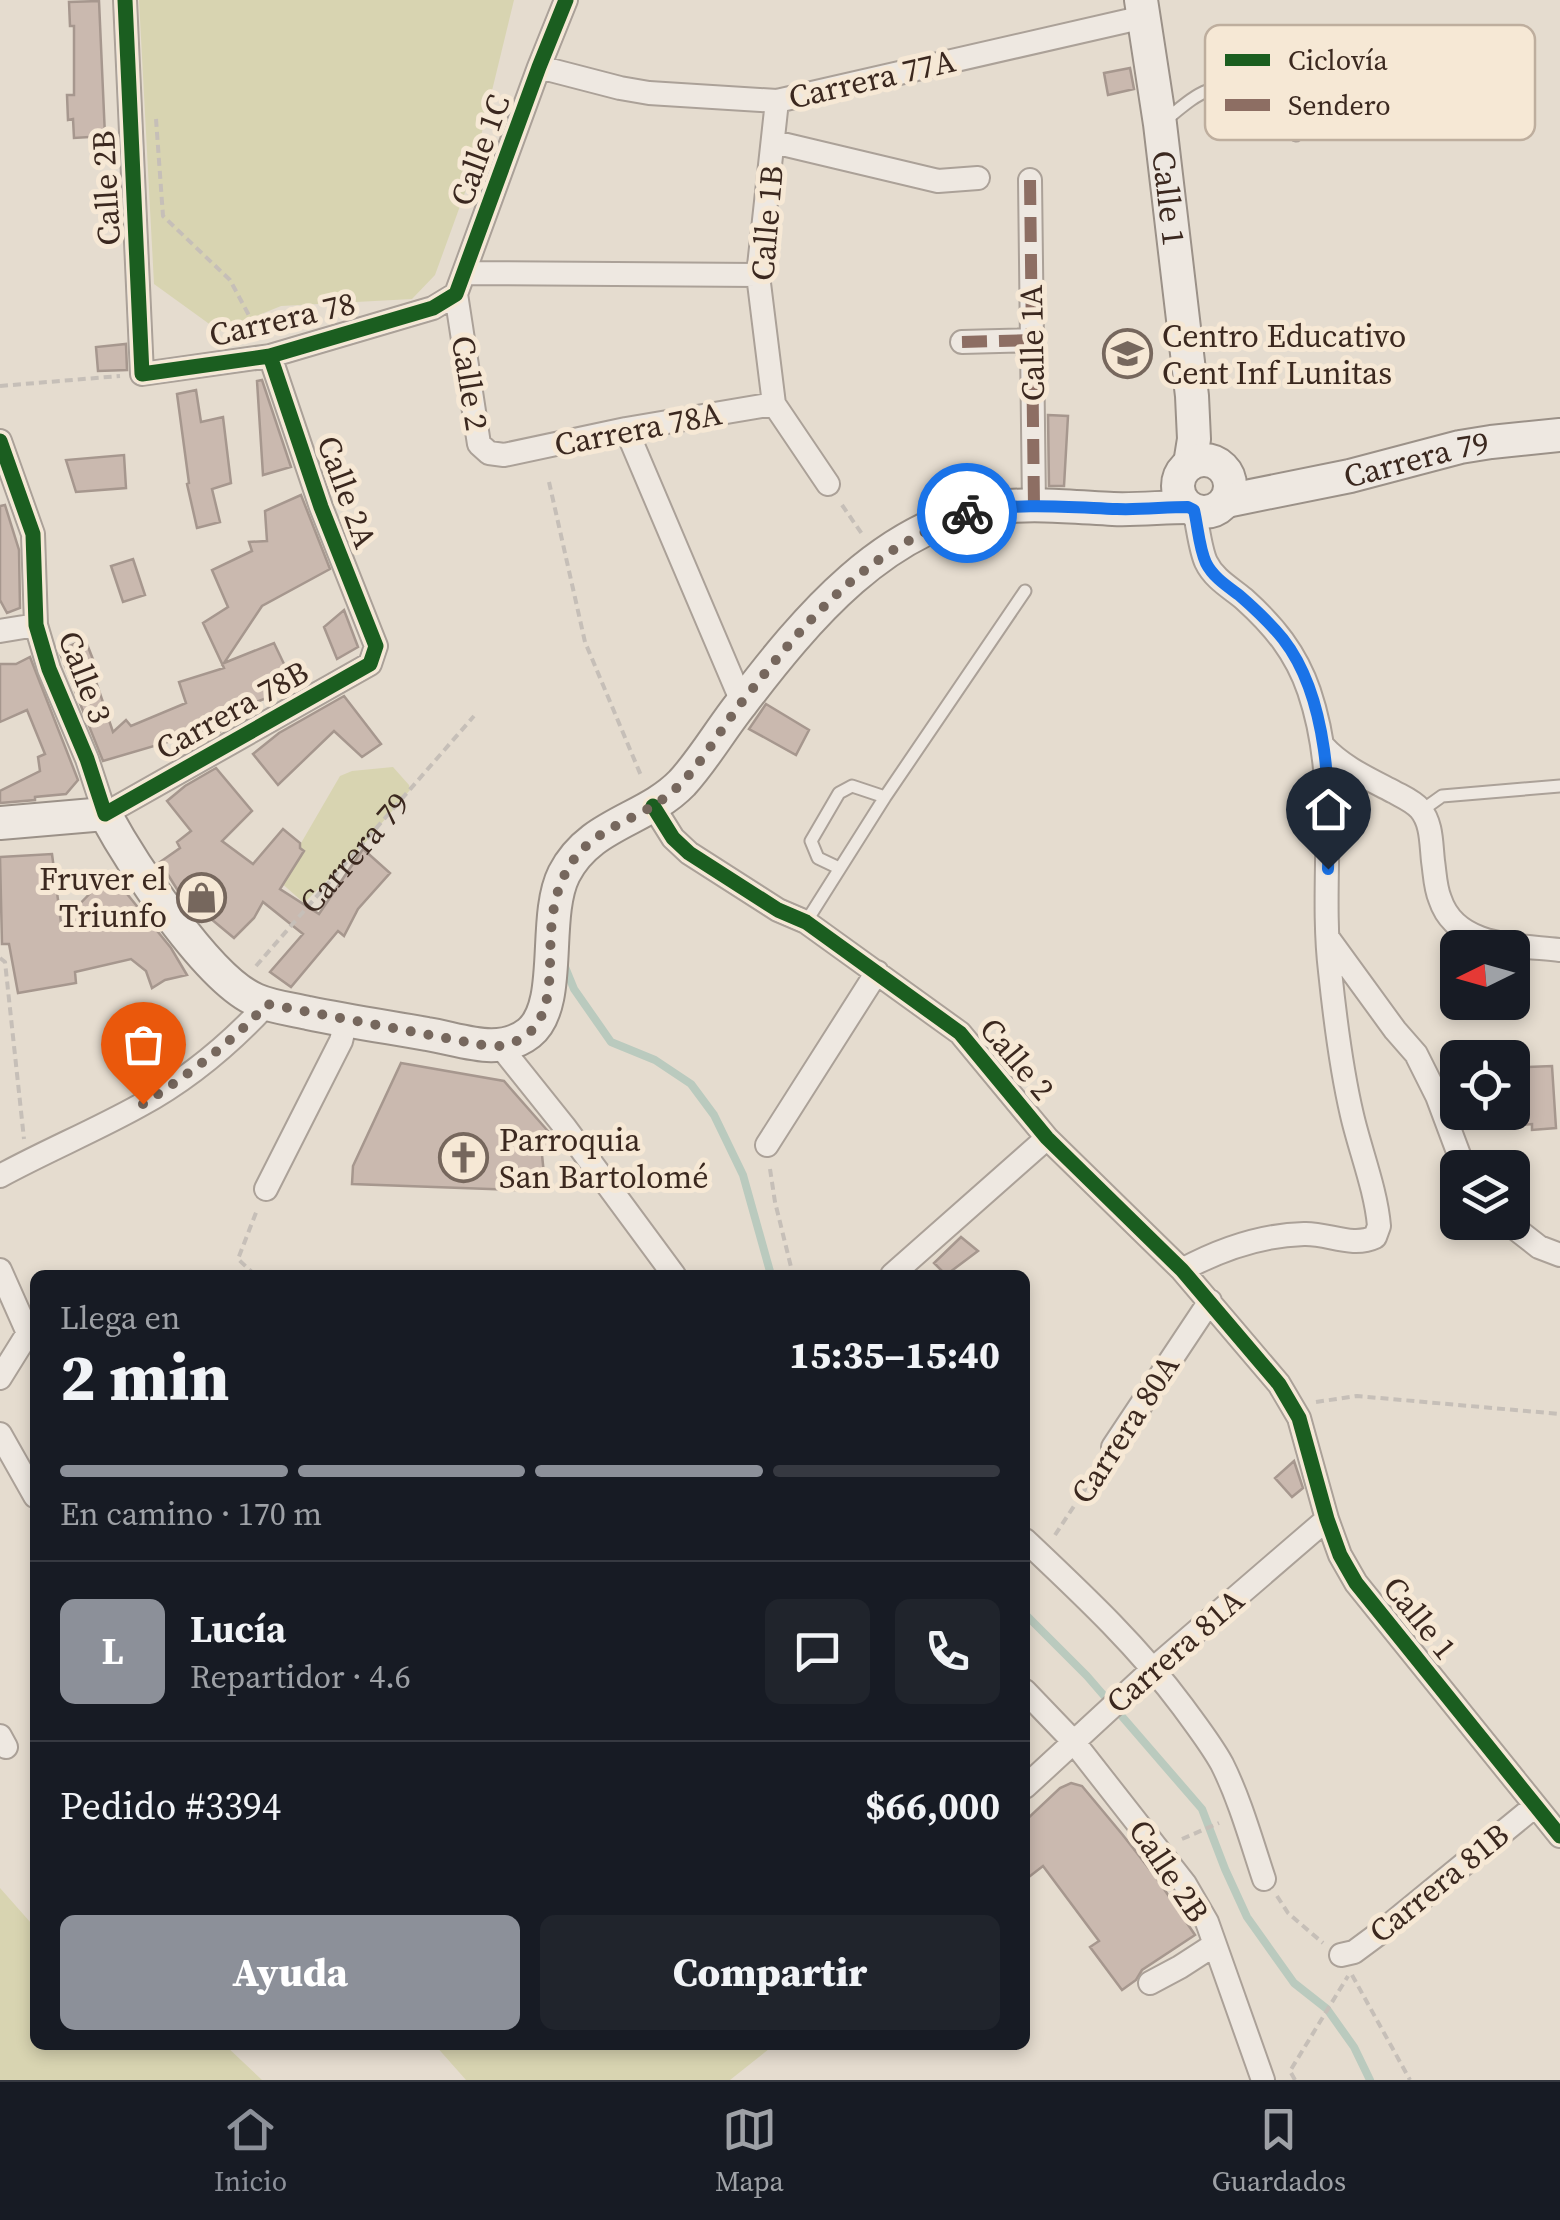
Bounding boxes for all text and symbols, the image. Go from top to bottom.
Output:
legend [1205,25,1535,140]
street label: Carrera 77A [784,38,960,120]
text: Ciclovía [1288,41,1389,79]
text: Sendero [1288,86,1391,124]
street label: Calle 1C [440,88,520,212]
street label: Calle 2B [81,129,131,247]
street label: Calle 1 [1141,148,1196,248]
street label: Calle 1B [740,164,794,282]
street label: Carrera 78 [205,281,359,357]
street label: Calle 1A [1009,284,1055,402]
place label: Centro Educativo Cent Inf Lunitas [1162,314,1406,395]
school or university icon: Centro Educativo Cent Inf Lunitas [1101,328,1153,380]
street label: Calle 2 [441,332,499,434]
street label: Carrera 78A [551,391,725,467]
street label: Carrera 79 [1339,421,1492,499]
street label: Calle 2A [306,430,388,554]
courier [917,463,1017,563]
icon: bike [940,486,995,541]
street label: Calle 3 [47,625,123,729]
street label: Carrera 78B [148,650,316,770]
pin [1286,767,1371,870]
icon: home [1301,782,1356,837]
street label: Carrera 79 [289,783,420,923]
place label: Fruver el Triunfo [39,857,167,938]
shop icon: Fruver el Triunfo [176,871,228,923]
north arrow [1440,930,1530,1020]
map controls [1440,930,1530,1240]
pin [101,1002,186,1105]
street label: Calle 2 [970,1008,1064,1110]
icon: bag [116,1017,171,1072]
button: locate [1440,1040,1530,1130]
place label: Parroquia San Bartolomé [499,1118,709,1199]
church icon: Parroquia San Bartolomé [438,1132,490,1184]
button: layers [1440,1150,1530,1240]
text: Llega en [60,1296,180,1340]
text: 15:35–15:40 [789,1329,1000,1381]
text: 2 min [60,1333,230,1422]
street label: Carrera 80A [1060,1346,1190,1512]
text: En camino · 170 m [60,1492,322,1536]
street label: Calle 1 [1373,1567,1467,1669]
street label: Carrera 81A [1097,1579,1253,1723]
button: chat [765,1599,870,1704]
button: phone [895,1599,1000,1704]
text: Lucía [190,1603,286,1655]
text: L [101,1625,124,1677]
text: Repartidor · 4.6 [190,1655,411,1699]
text: Pedido #3394 [60,1780,281,1832]
text: $66,000 [865,1780,1000,1832]
street label: Calle 2B [1118,1811,1220,1931]
street label: Carrera 81B [1360,1813,1518,1953]
button: Ayuda [60,1915,520,2030]
button: Compartir [540,1915,1000,2030]
tab: Inicio [214,2102,287,2200]
tab: Mapa [715,2102,784,2200]
tab: Guardados [1212,2102,1346,2200]

